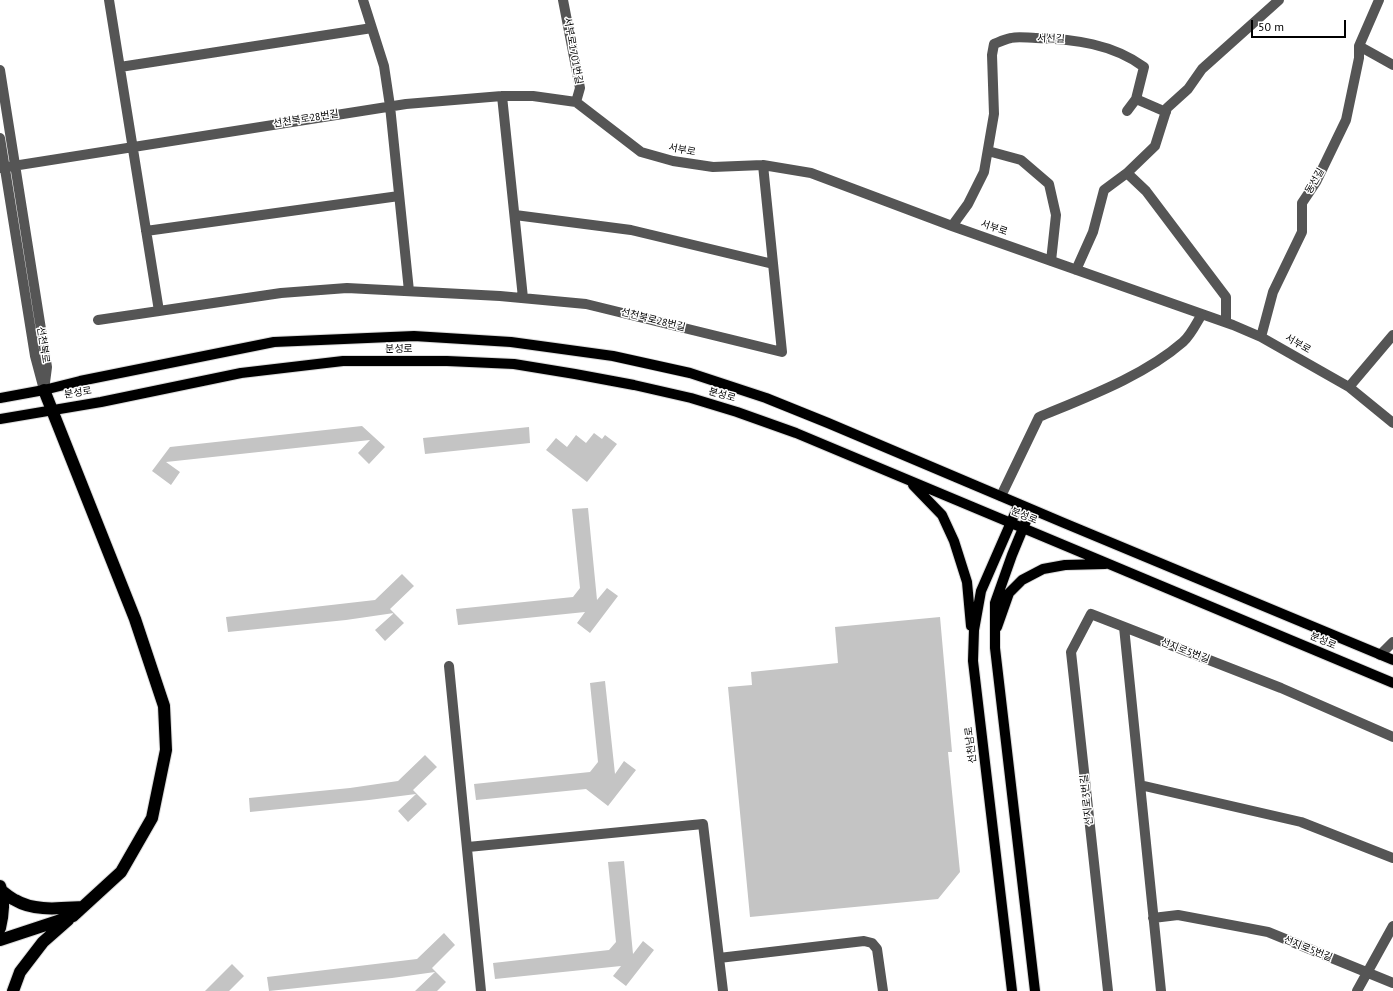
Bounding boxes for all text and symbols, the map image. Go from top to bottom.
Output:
scale bar [1253,12,1348,38]
street label: 서부로1701번길 [561,17,585,85]
text: 50 m [1258,19,1284,34]
street label: 서선길 [1037,32,1065,46]
street label: 선천북로28번길 [272,108,340,130]
street label: 서부로 [667,141,697,159]
street label: 동선길 [1303,166,1327,196]
street label: 서부로 [979,218,1009,238]
street label: 선천북로28번길 [619,306,687,334]
street label: 선천북로 [34,326,52,364]
street label: 서부로 [1283,332,1313,356]
street label: 분성로 [385,343,413,355]
street label: 분성로 [63,385,93,401]
street label: 분성로 [707,385,737,405]
street label: 분성로 [1009,505,1039,527]
street label: 분성로 [1308,630,1338,652]
street label: 선지로5번길 [1159,636,1211,666]
street label: 선천남로 [963,726,979,764]
street label: 선지로3번길 [1078,774,1096,826]
street label: 선지로5번길 [1282,934,1334,964]

